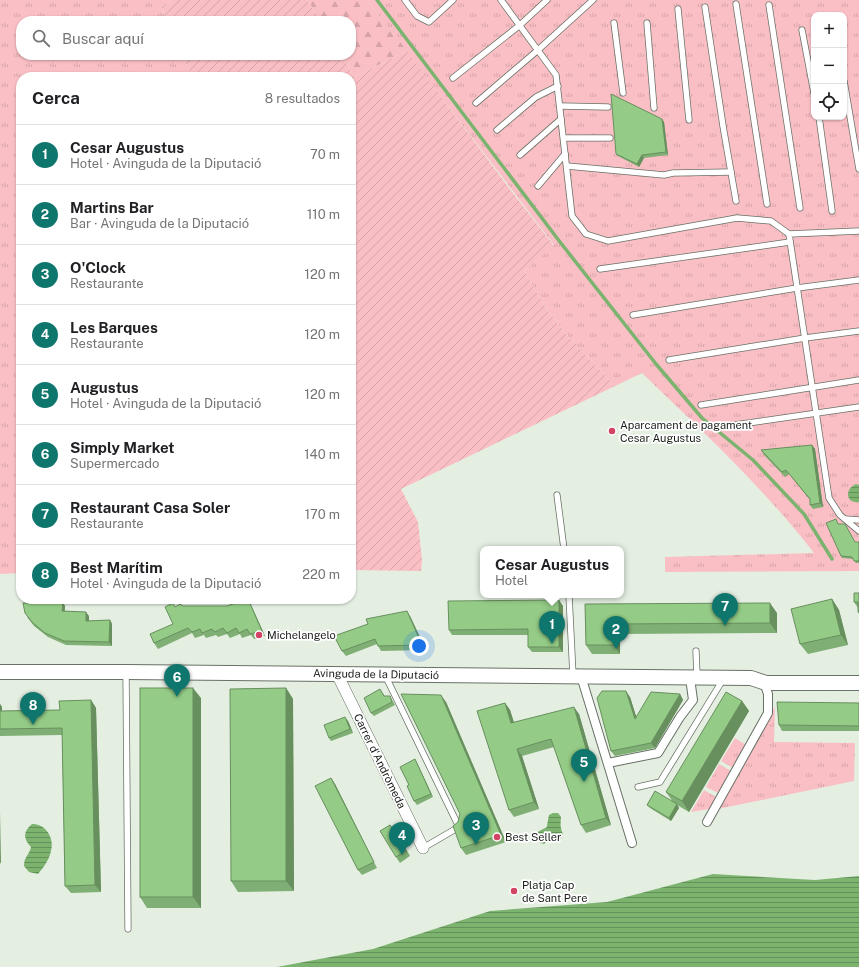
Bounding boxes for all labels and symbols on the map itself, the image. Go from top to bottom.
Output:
place label: Aparcament de pagament Cesar Augustus [620,419,752,444]
marker: Aparcament de pagament Cesar Augustus [607,426,617,436]
pin: 7 [712,593,738,626]
pin: 1 [539,611,565,644]
pin: 2 [603,616,629,649]
place label: Michelangelo [267,629,336,641]
marker: Michelangelo [254,630,264,640]
your location [409,636,429,656]
pin: 6 [164,664,190,697]
street label: Avinguda de la Diputació [313,667,439,681]
pin: 8 [20,692,46,725]
street label: Carrer d'Andròmeda [352,712,408,810]
pin: 5 [571,749,597,782]
pin: 3 [463,812,489,845]
pin: 4 [389,822,415,855]
place label: Best Seller [505,831,561,843]
marker: Best Seller [492,832,502,842]
place label: Platja Cap de Sant Pere [522,879,587,904]
marker: Platja Cap de Sant Pere [509,886,519,896]

